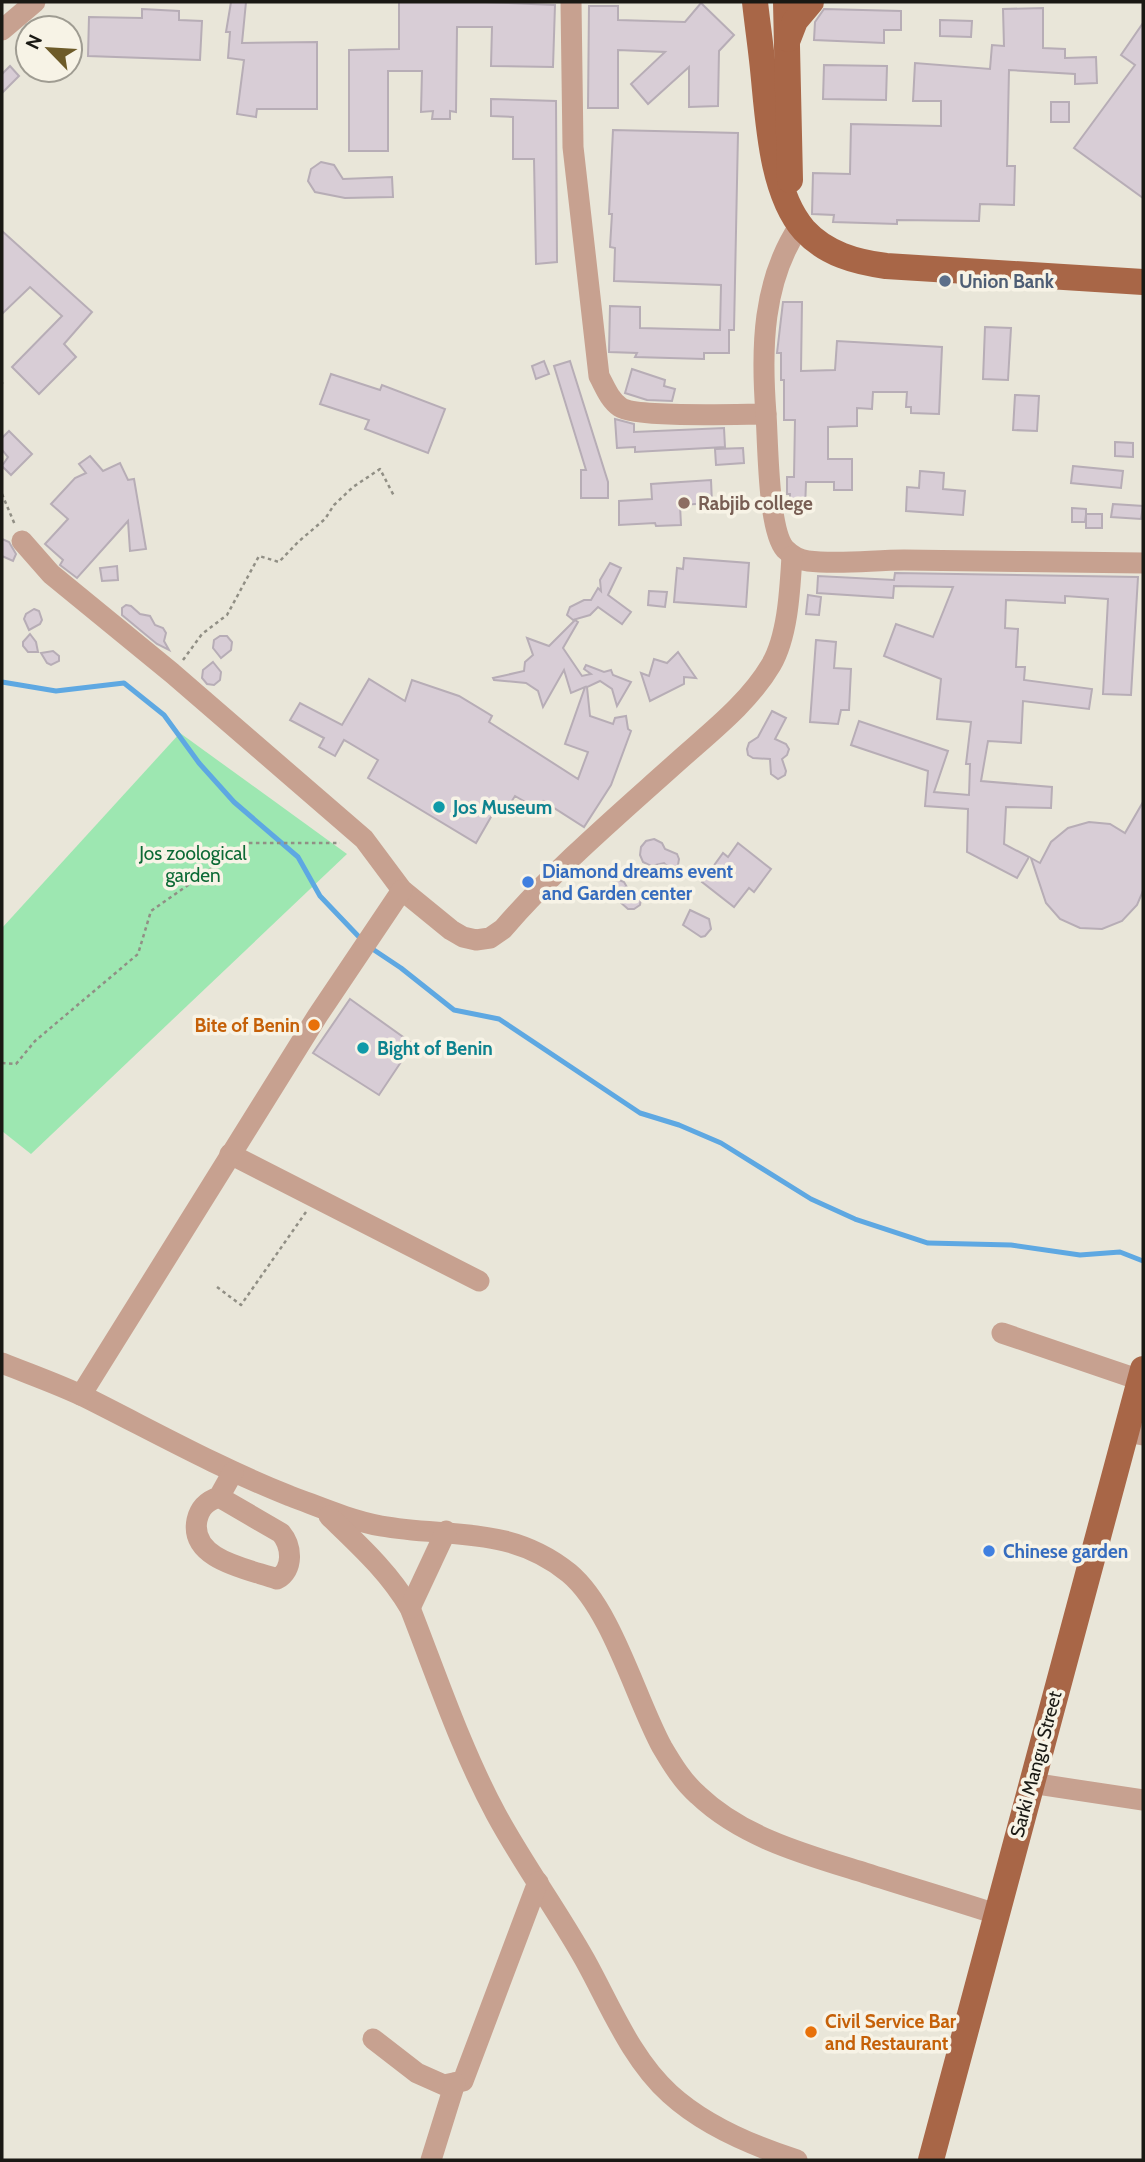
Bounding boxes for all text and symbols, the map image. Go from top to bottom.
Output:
north arrow [14,14,84,84]
text: N [21,31,47,53]
place label: Union Bank [959,270,1055,293]
marker: Union Bank [937,273,953,289]
place label: Rabjib college [698,492,813,515]
marker: Rabjib college [676,495,692,511]
place label: Jos Museum [452,796,552,819]
marker: Jos Museum [431,799,447,815]
park label: Jos zoological garden [138,842,247,887]
place label: Diamond dreams event and Garden center [542,860,734,905]
marker: Diamond dreams event and Garden center [520,874,536,890]
place label: Bite of Benin [194,1014,300,1037]
marker: Bite of Benin [306,1017,322,1033]
place label: Bight of Benin [377,1037,493,1060]
marker: Bight of Benin [355,1040,371,1056]
place label: Chinese garden [1003,1540,1128,1563]
marker: Chinese garden [981,1543,997,1559]
street label: Sarki Mangu Street [1005,1688,1067,1840]
place label: Civil Service Bar and Restaurant [825,2010,957,2055]
marker: Civil Service Bar and Restaurant [803,2024,819,2040]

